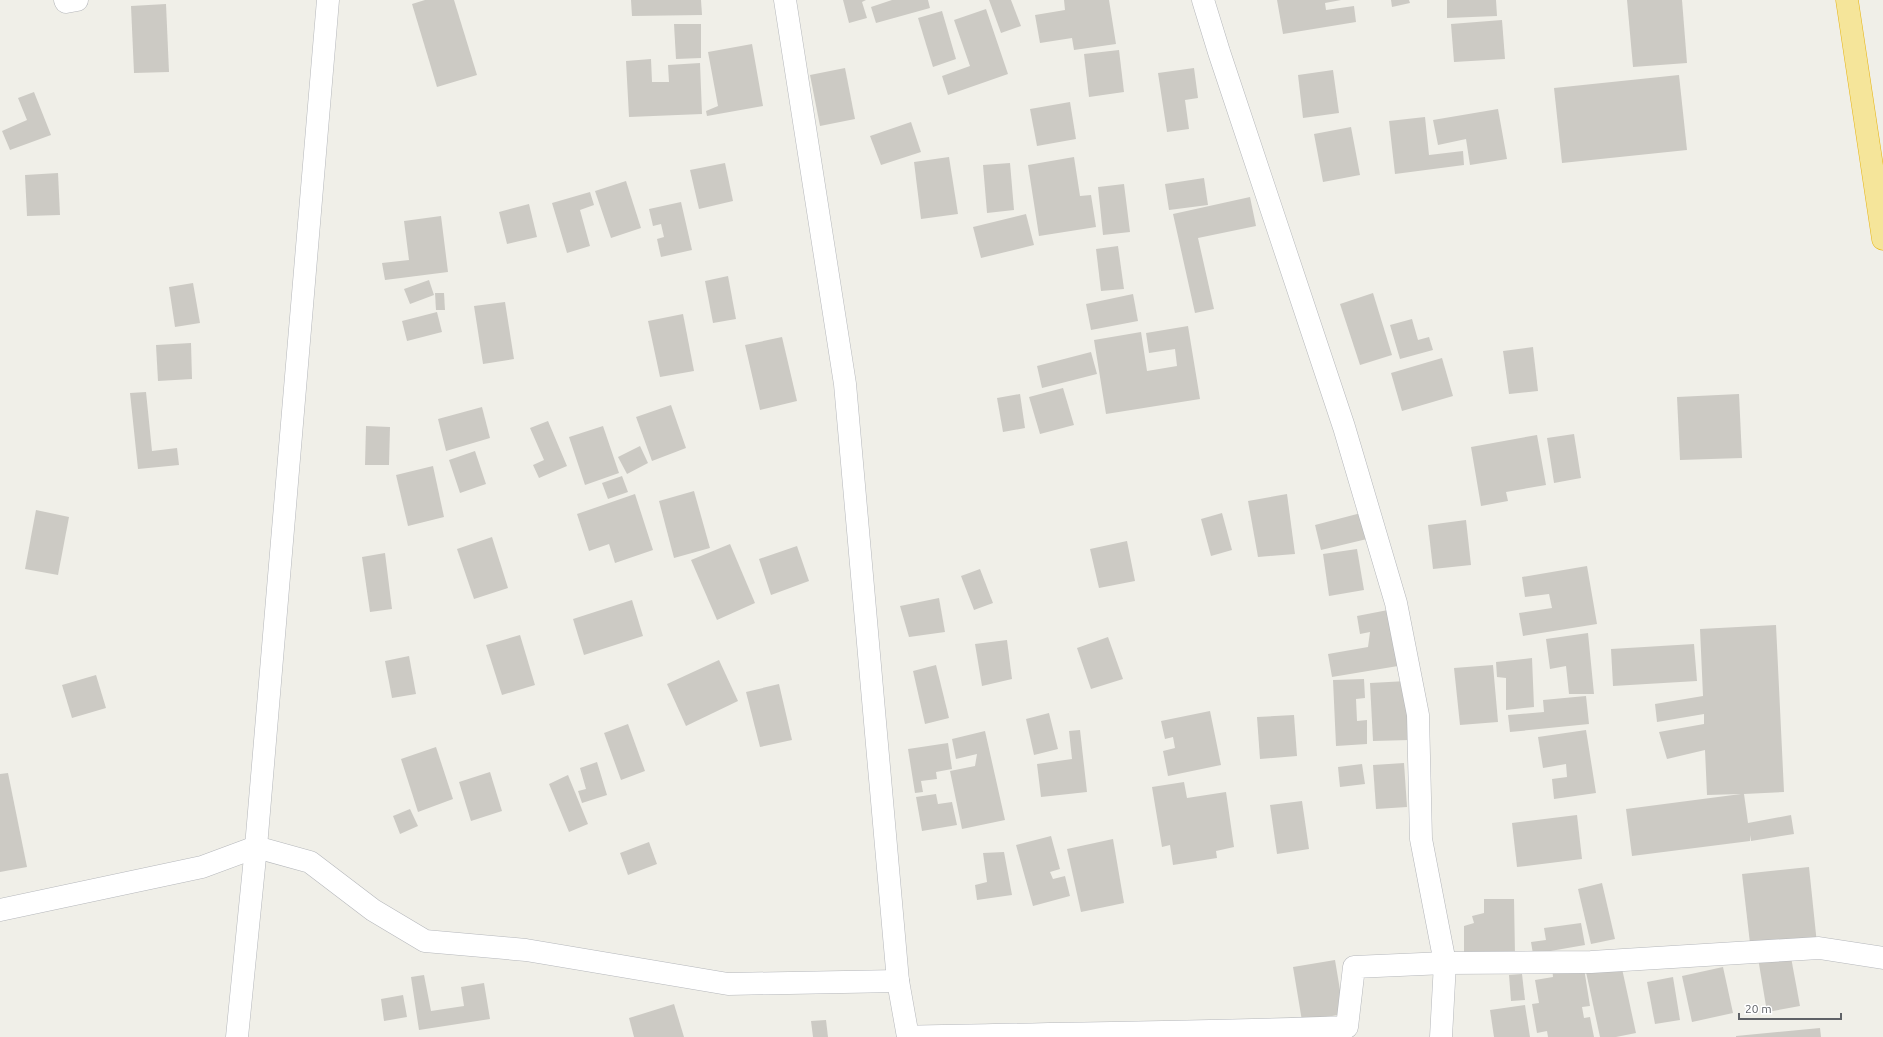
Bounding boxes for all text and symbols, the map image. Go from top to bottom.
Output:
scale bar [1739,995,1841,1021]
text: 20 m [1745,1002,1772,1015]

